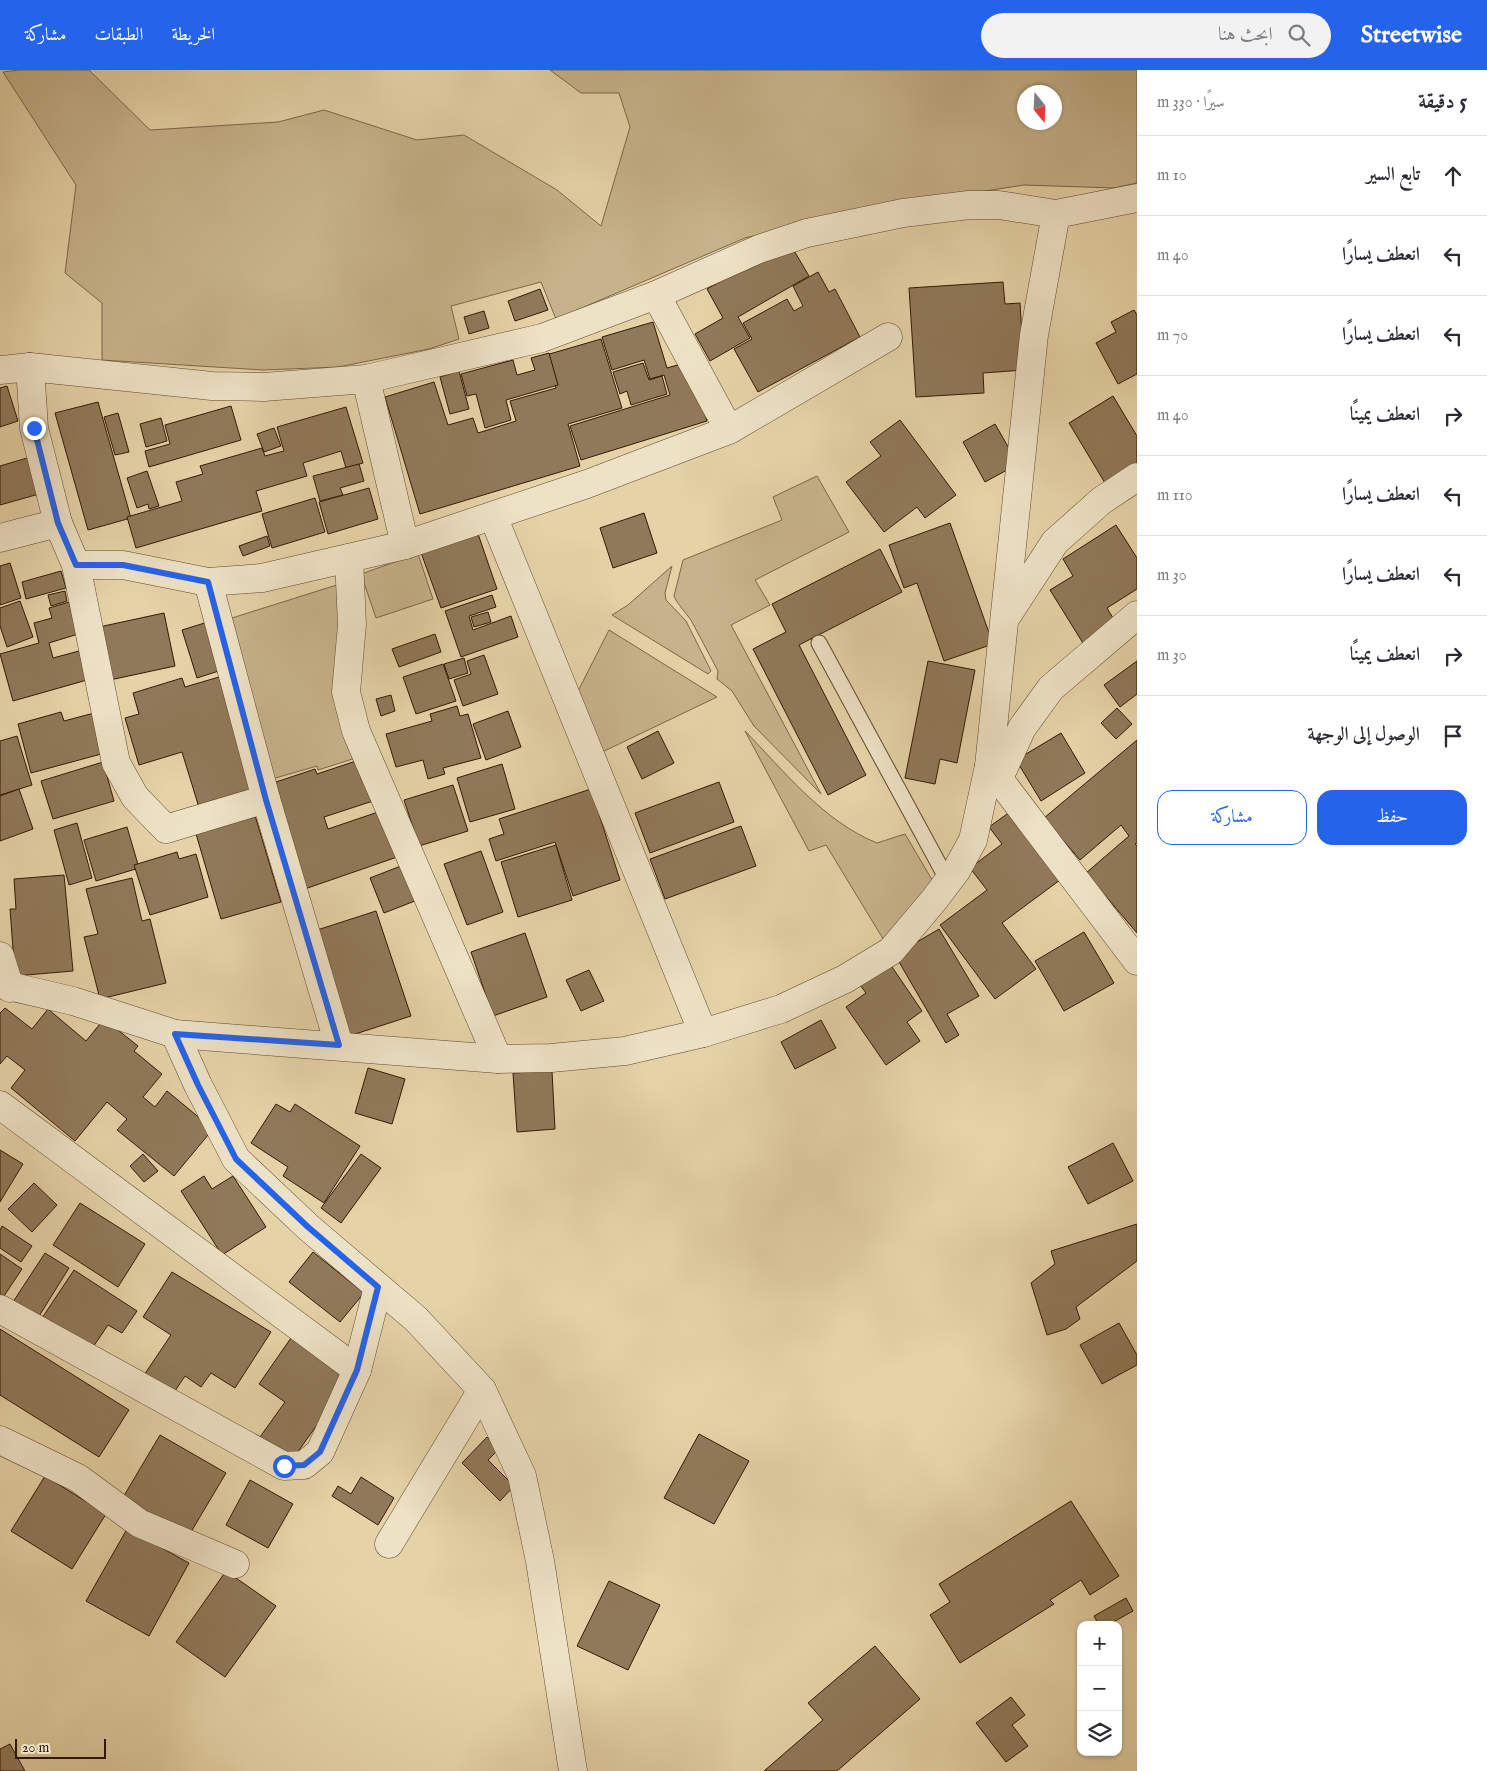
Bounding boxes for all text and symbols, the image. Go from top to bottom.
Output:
search box [981,13,1331,58]
text: Streetwise [1361,20,1462,51]
icon: search [1285,21,1313,49]
text: ابحث هنا [1218,23,1273,47]
text: مشاركة [25,24,66,47]
text: الطبقات [94,24,143,47]
text: الخريطة [171,24,215,47]
north arrow [1017,85,1062,130]
text: 5 دقيقة [1418,89,1467,116]
text: سيرًا · 330 m [1157,93,1225,113]
icon: ahead [1439,162,1467,190]
text: تابع السير [1366,163,1420,187]
text: 10 m [1157,166,1187,186]
icon: left [1439,242,1467,270]
text: انعطف يسارًا [1342,243,1420,267]
text: 40 m [1157,246,1189,266]
icon: left [1439,322,1467,350]
text: انعطف يسارًا [1342,323,1420,347]
text: 70 m [1157,326,1188,346]
icon: right [1439,402,1467,430]
text: انعطف يمينًا [1350,403,1420,427]
text: 40 m [1157,406,1189,426]
route end [23,417,46,440]
icon: left [1439,482,1467,510]
text: انعطف يسارًا [1342,483,1420,507]
text: 110 m [1157,486,1193,506]
icon: left [1439,562,1467,590]
text: انعطف يسارًا [1342,563,1420,587]
text: 30 m [1157,566,1187,586]
icon: right [1439,642,1467,670]
text: انعطف يمينًا [1350,643,1420,667]
text: 30 m [1157,646,1187,666]
icon: arrive [1439,722,1467,750]
text: الوصول إلى الوجهة [1308,723,1420,747]
button: مشاركة [1157,790,1307,845]
button: حفظ [1317,790,1467,845]
route start [273,1455,296,1478]
map controls [1077,1621,1122,1756]
button: + [1077,1621,1122,1666]
button: − [1077,1666,1122,1711]
button: layers [1077,1711,1122,1756]
scale bar [15,1736,106,1759]
text: 20 m [22,1739,49,1757]

